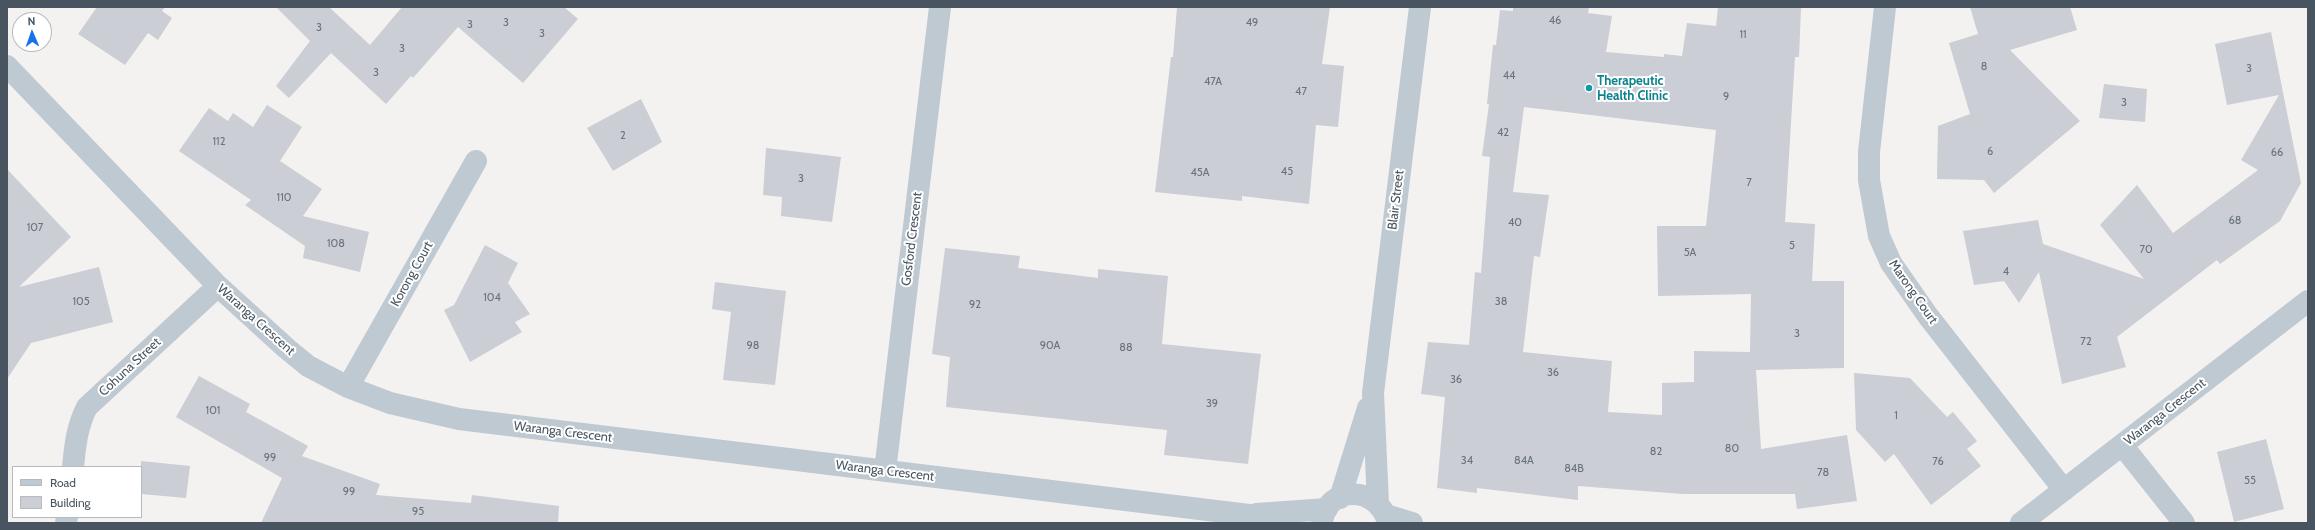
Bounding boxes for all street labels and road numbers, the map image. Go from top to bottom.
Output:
street label: Blair Street [1385,169,1407,231]
street label: Gosford Crescent [898,191,926,287]
street label: Korong Court [388,239,436,309]
street label: Marong Court [1885,257,1941,327]
street label: Waranga Crescent [214,281,298,359]
street label: Cohuna Street [96,334,164,400]
street label: Waranga Crescent [2121,375,2209,449]
street label: Waranga Crescent [513,418,613,446]
street label: Waranga Crescent [835,457,935,485]

